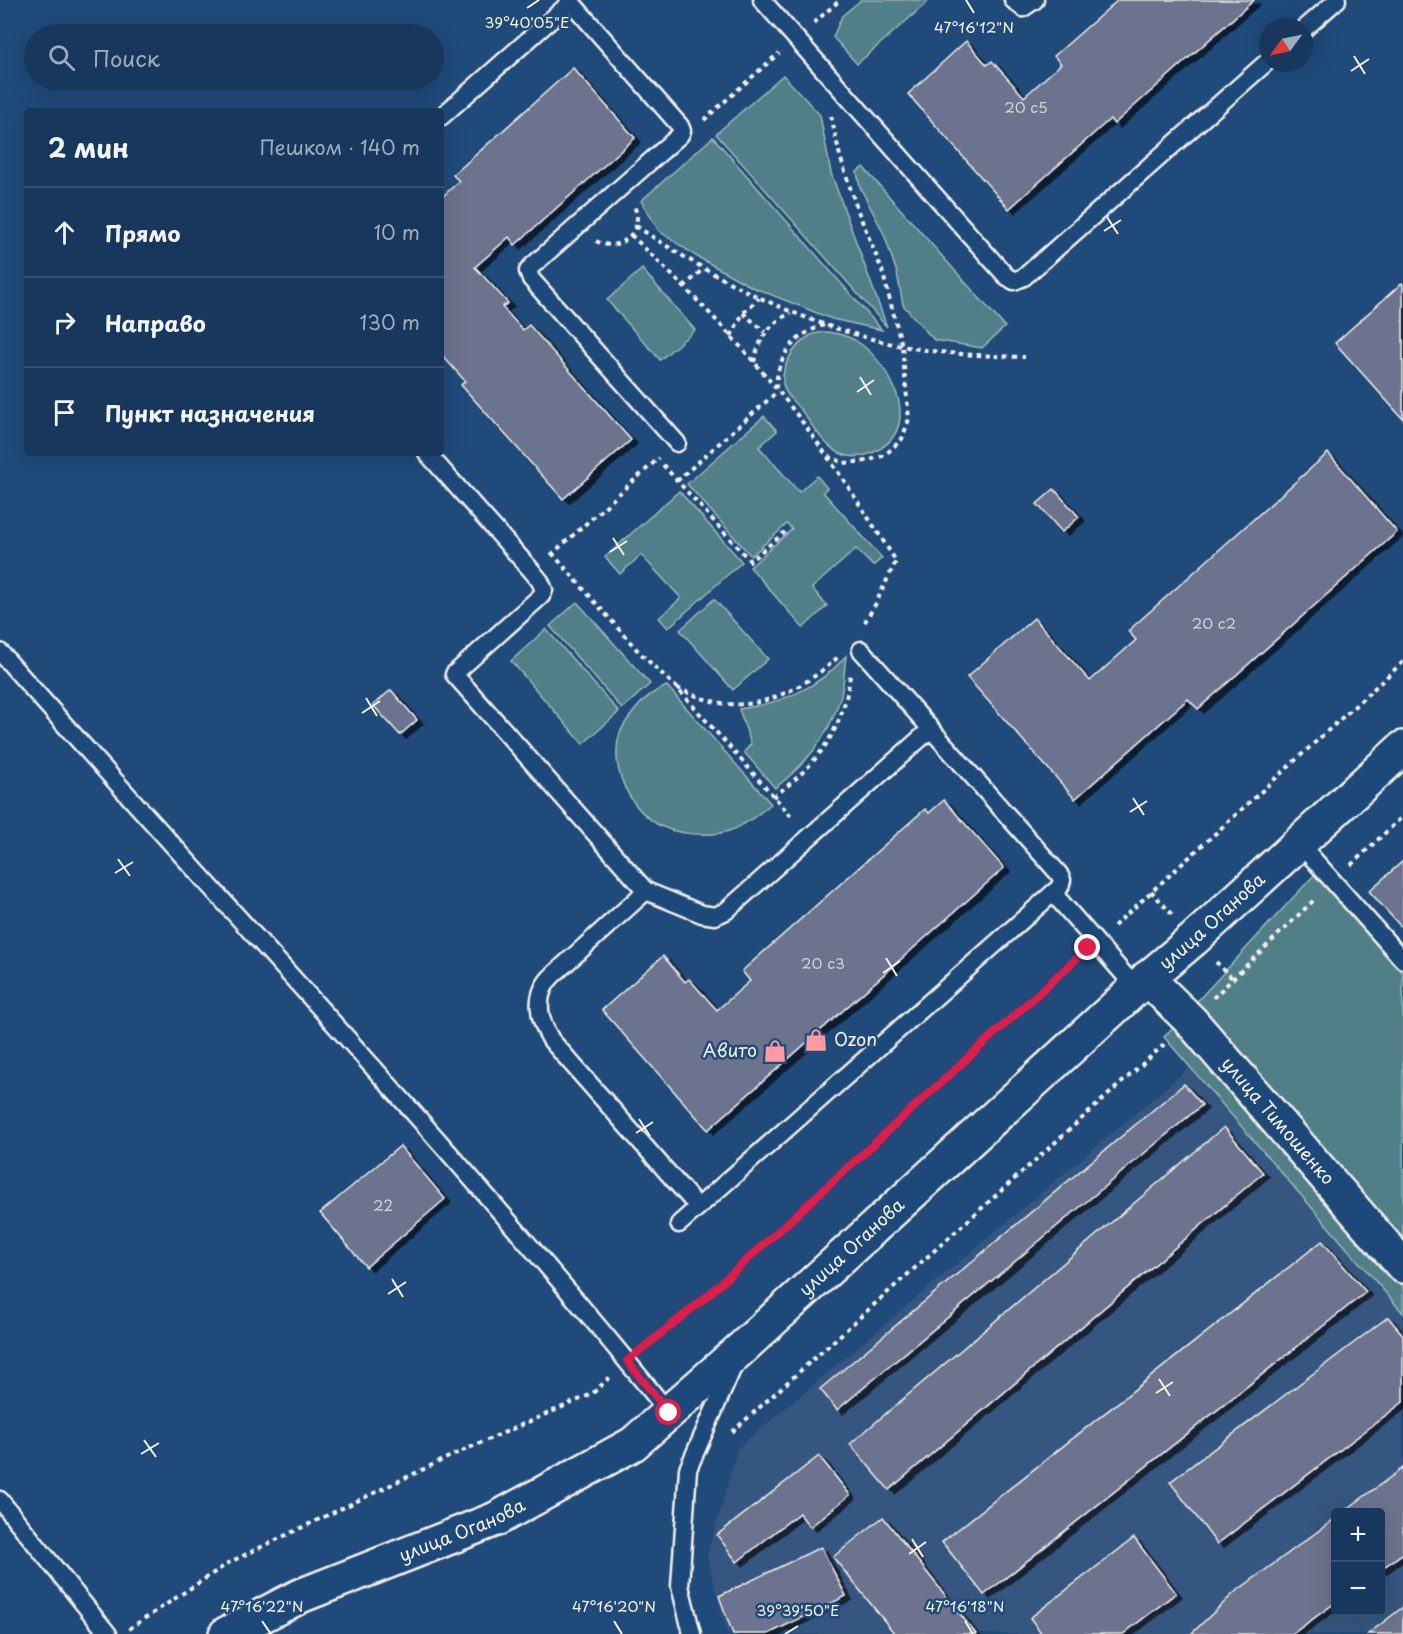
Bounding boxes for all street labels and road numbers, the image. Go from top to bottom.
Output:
street label: улица Оганова [1152,865,1271,975]
street label: улица Тимошенко [1216,1050,1342,1190]
street label: улица Оганова [792,1191,910,1302]
street label: улица Оганова [395,1490,530,1568]

